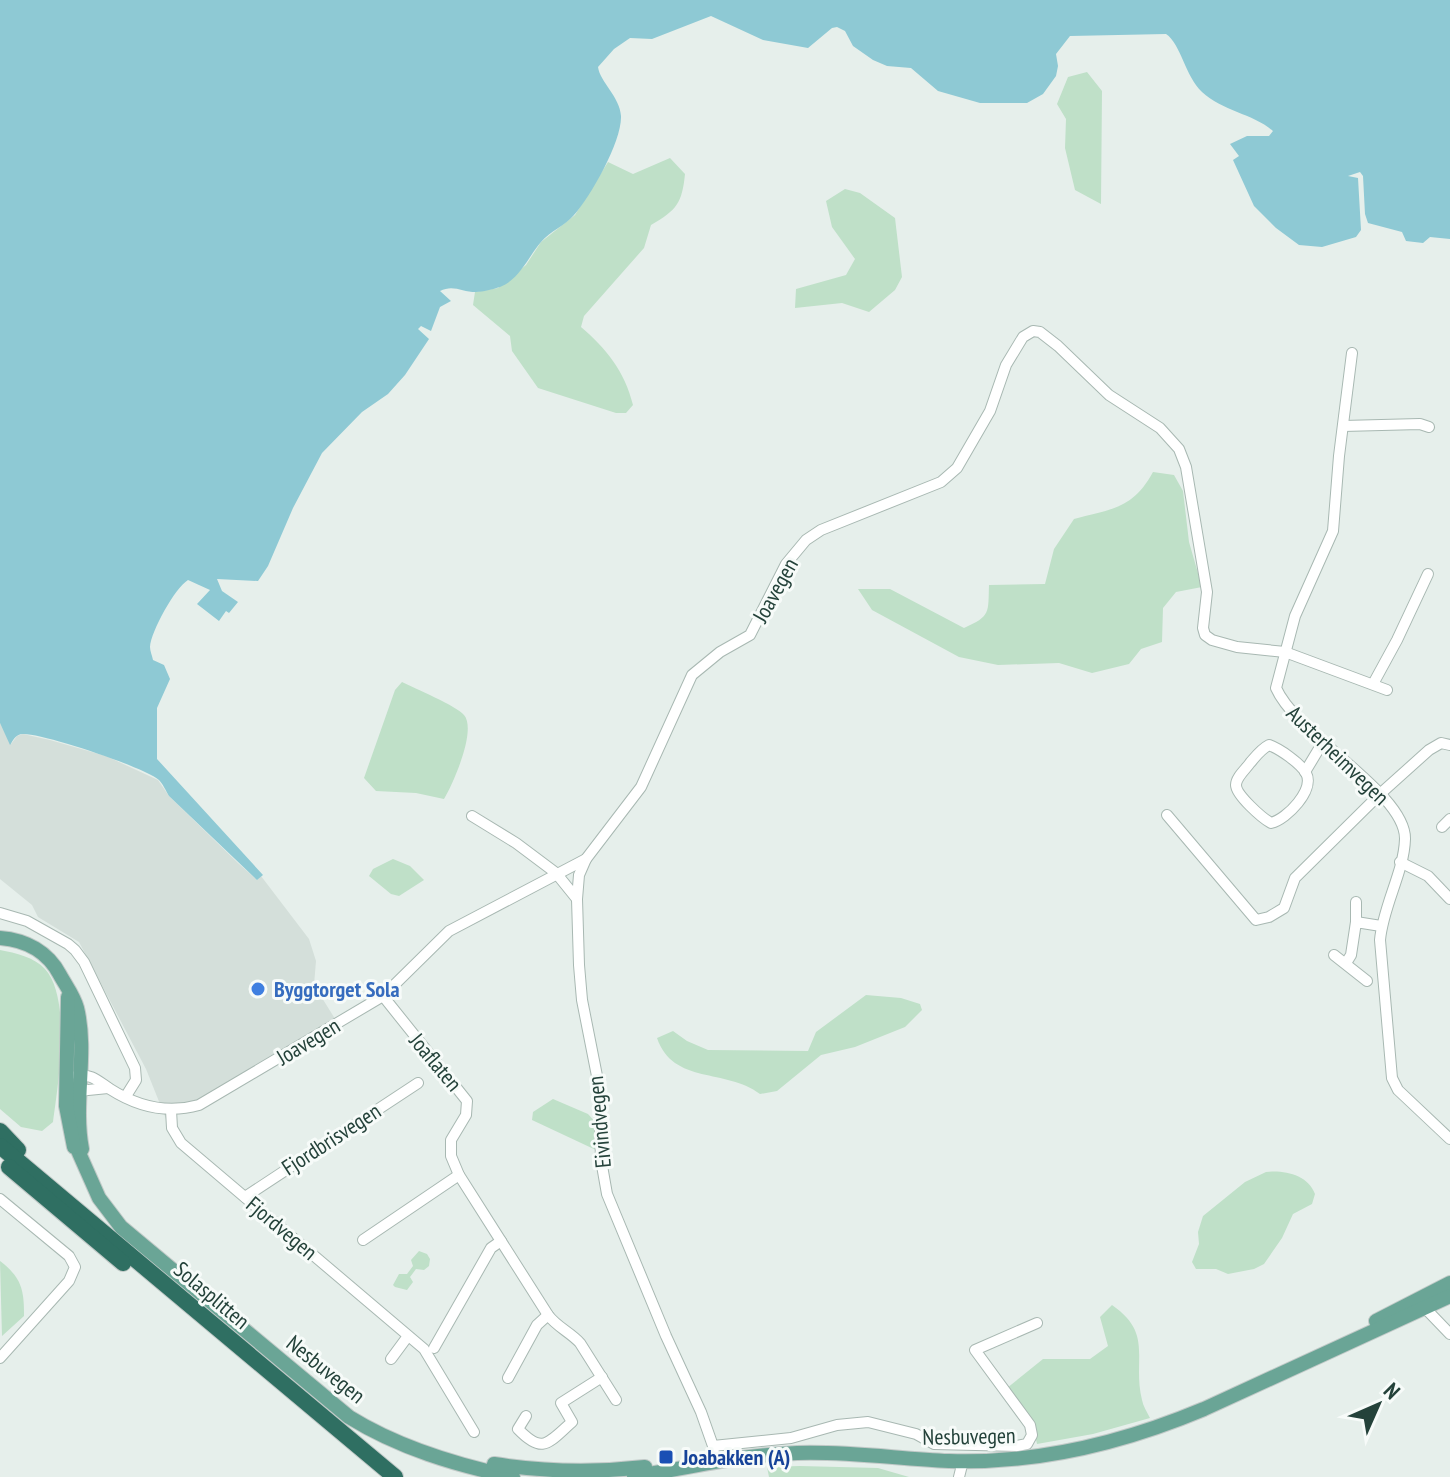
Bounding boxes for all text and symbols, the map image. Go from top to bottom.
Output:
street label: Joavegen [745,553,804,628]
street label: Austerheimvegen [1281,699,1395,811]
place label: Byggtorget Sola [274,975,400,1003]
marker: Byggtorget Sola [249,980,267,998]
street label: Joavegen [270,1011,345,1071]
street label: Joaflaten [403,1026,468,1097]
street label: Eivindvegen [581,1075,617,1169]
street label: Fjordbrisvegen [276,1097,386,1181]
street label: Fjordvegen [241,1190,323,1266]
street label: Solasplitten [168,1255,256,1335]
street label: Nesbuvegen [281,1329,371,1409]
north arrow [1338,1365,1418,1445]
text: N [1378,1377,1406,1405]
street label: Nesbuvegen [922,1421,1016,1451]
place label: Joabakken (A) [681,1443,790,1471]
marker: Joabakken (A) [657,1448,675,1466]

